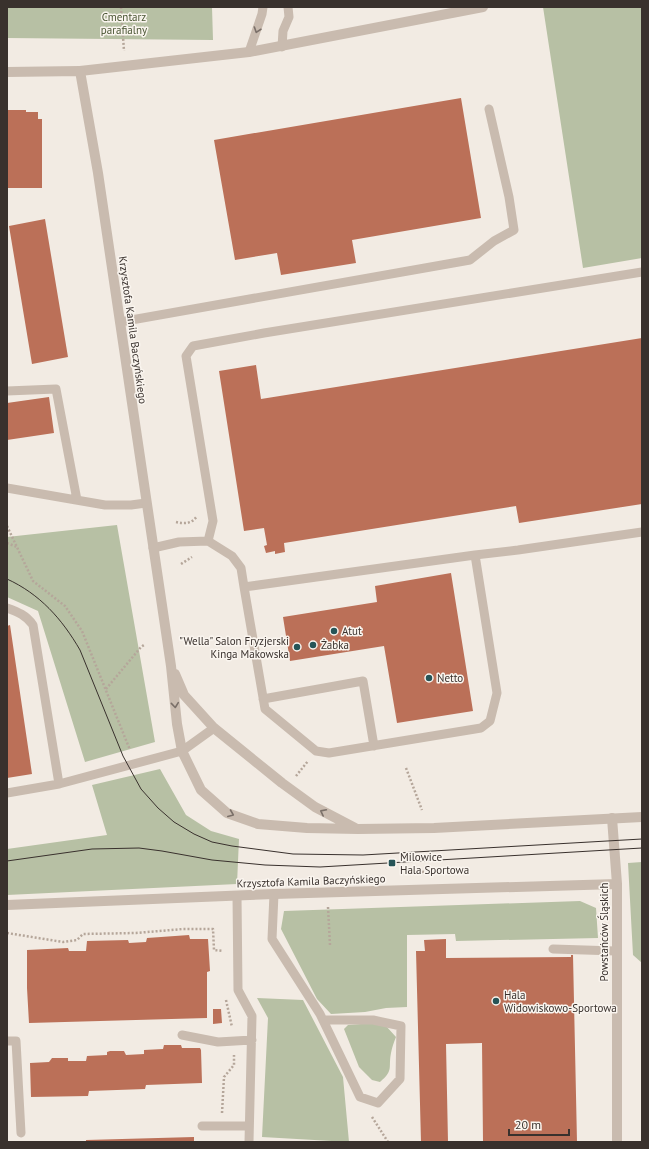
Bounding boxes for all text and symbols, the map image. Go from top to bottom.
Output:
park label: Cmentarz parafialny [101,10,148,37]
one-way arrow [253,26,261,33]
street label: Krzysztofa Kamila Baczyńskiego [116,255,150,405]
place label: Atut [342,624,362,638]
marker: Atut [329,626,339,636]
place label: "Wella" Salon Fryzjerski Kinga Makowska [179,634,289,661]
place label: Żabka [321,638,349,652]
marker: Żabka [308,640,318,650]
marker: "Wella" Salon Fryzjerski Kinga Makowska [292,642,302,652]
place label: Netto [437,671,463,685]
marker: Netto [424,673,434,683]
one-way arrow [170,702,179,708]
one-way arrow [320,809,328,816]
one-way arrow [228,810,235,818]
place label: Milowice Hala Sportowa [400,850,469,877]
marker: Milowice Hala Sportowa [387,858,397,868]
street label: Krzysztofa Kamila Baczyńskiego [236,871,386,891]
street label: Powstańców Śląskich [597,882,611,982]
place label: Hala Widowiskowo-Sportowa [504,988,617,1015]
marker: Hala Widowiskowo-Sportowa [491,996,501,1006]
scale bar [509,1111,569,1137]
text: 20 m [515,1117,541,1132]

